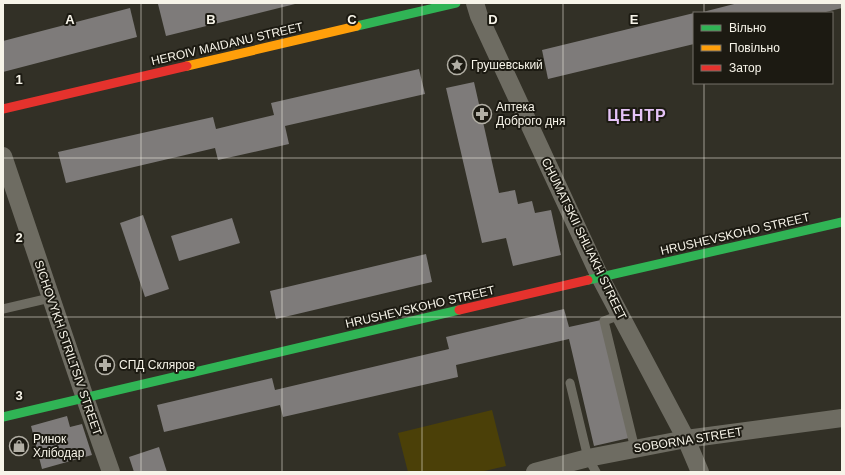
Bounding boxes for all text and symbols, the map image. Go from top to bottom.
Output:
text: A [65,12,75,27]
text: B [206,12,216,27]
text: C [347,12,357,27]
text: D [488,12,498,27]
text: E [630,12,639,27]
legend [693,12,833,84]
street label: HEROIV MAIDANU STREET [150,20,305,68]
text: Вільно [729,21,767,35]
text: Повільно [729,41,780,55]
place icon: Грушевський [446,54,468,76]
place label: Грушевський [471,58,543,72]
text: Затор [729,61,762,75]
text: 1 [15,72,23,87]
place label: Аптека Доброго дня [496,100,565,128]
pharmacy icon: Аптека Доброго дня [471,103,493,125]
district label: ЦЕНТР [607,107,667,124]
street label: CHUMATSKII SHLIAKH STREET [539,156,630,323]
street label: HRUSHEVSKOHO STREET [659,210,812,258]
text: 2 [15,230,23,245]
street label: SICHOVYKH STRILTSIV STREET [31,259,105,438]
street label: HRUSHEVSKOHO STREET [344,283,497,331]
pharmacy icon: СПД Скляров [94,354,116,376]
place label: СПД Скляров [119,358,195,372]
text: 3 [15,388,23,403]
street label: SOBORNA STREET [633,424,744,456]
place label: Ринок Хлібодар [33,432,85,460]
shop icon: Ринок Хлібодар [8,435,30,457]

